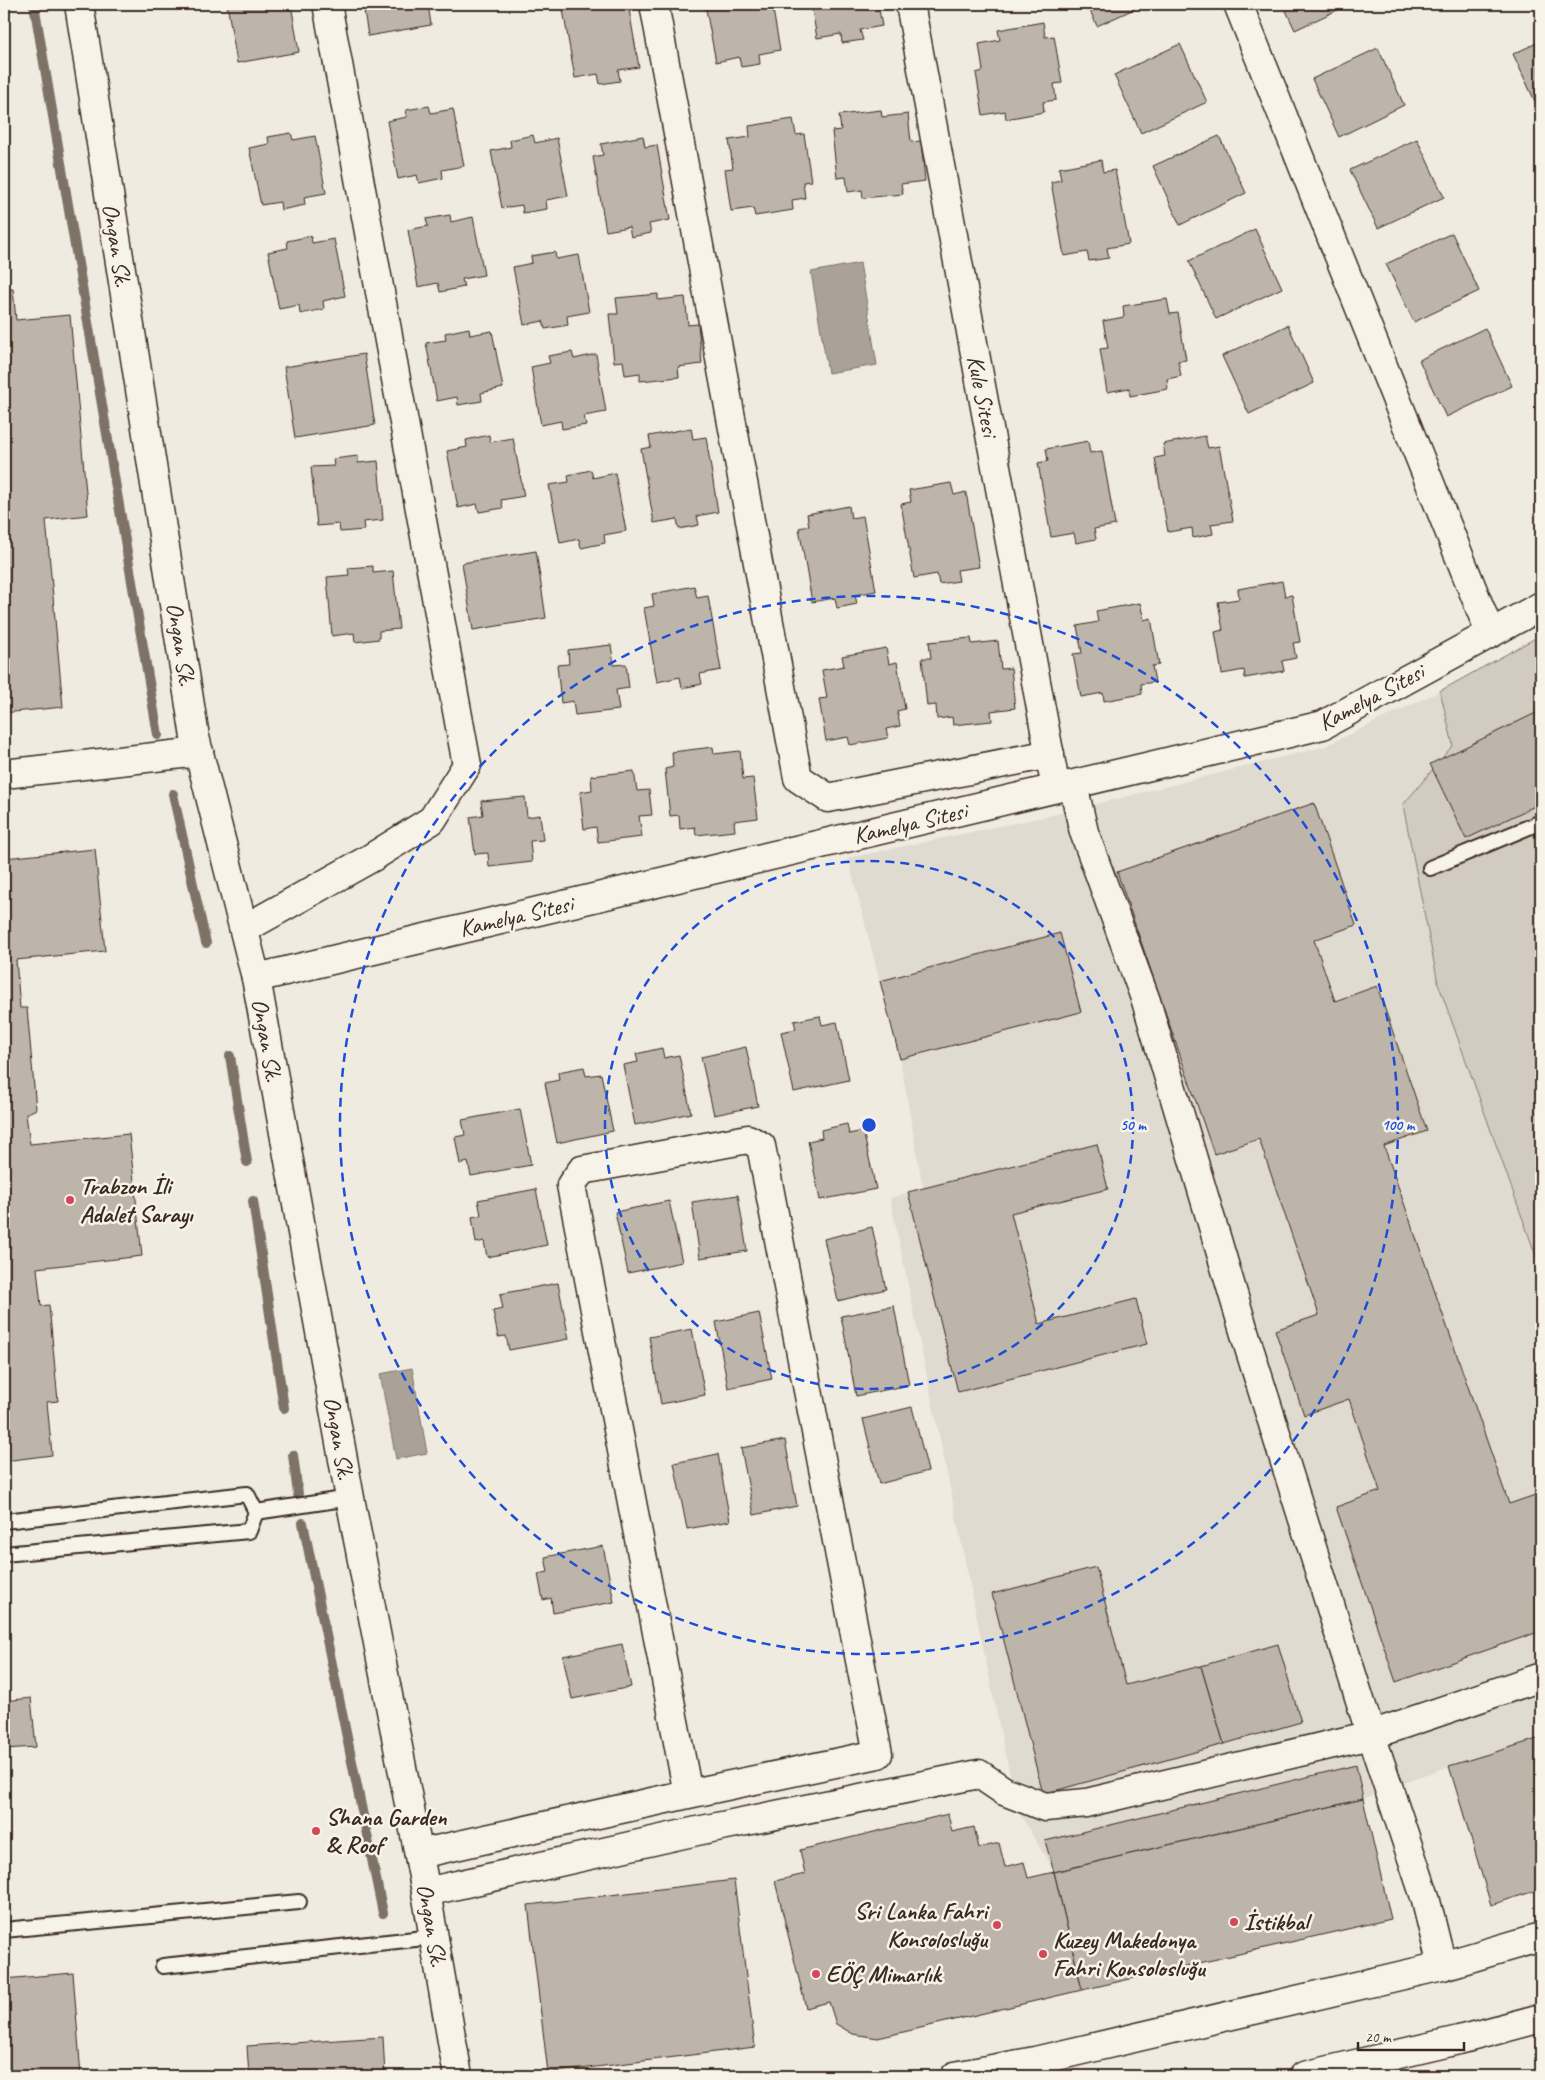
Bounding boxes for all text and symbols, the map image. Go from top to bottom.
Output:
street label: Ongan Sk. [96,201,138,289]
street label: Kule Sitesi [960,353,1006,442]
street label: Ongan Sk. [160,600,202,688]
street label: Kamelya Sitesi [1313,655,1432,737]
street label: Kamelya Sitesi [850,795,973,851]
street label: Kamelya Sitesi [456,888,579,944]
street label: Ongan Sk. [245,996,289,1084]
centre of rings [860,1116,878,1134]
text: 50 m [1120,1116,1147,1135]
text: 100 m [1382,1116,1416,1135]
place label: Trabzon İli Adalet Sarayı [80,1171,194,1229]
marker: Trabzon İli Adalet Sarayı [64,1194,76,1206]
street label: Ongan Sk. [317,1394,361,1482]
place label: Shana Garden & Roof [326,1802,448,1860]
marker: Shana Garden & Roof [310,1825,322,1837]
street label: Ongan Sk. [410,1881,454,1969]
place label: Sri Lanka Fahri Konsolosluğu [854,1896,990,1954]
place label: İstikbal [1244,1907,1313,1937]
marker: İstikbal [1228,1916,1240,1928]
marker: Sri Lanka Fahri Konsolosluğu [991,1919,1003,1931]
place label: Kuzey Makedonya Fahri Konsolosluğu [1053,1925,1207,1983]
marker: Kuzey Makedonya Fahri Konsolosluğu [1037,1948,1049,1960]
place label: EÖÇ Mimarlık [826,1959,942,1989]
marker: EÖÇ Mimarlık [810,1968,822,1980]
scale bar [1358,2020,1464,2052]
text: 20 m [1365,2028,1392,2047]

